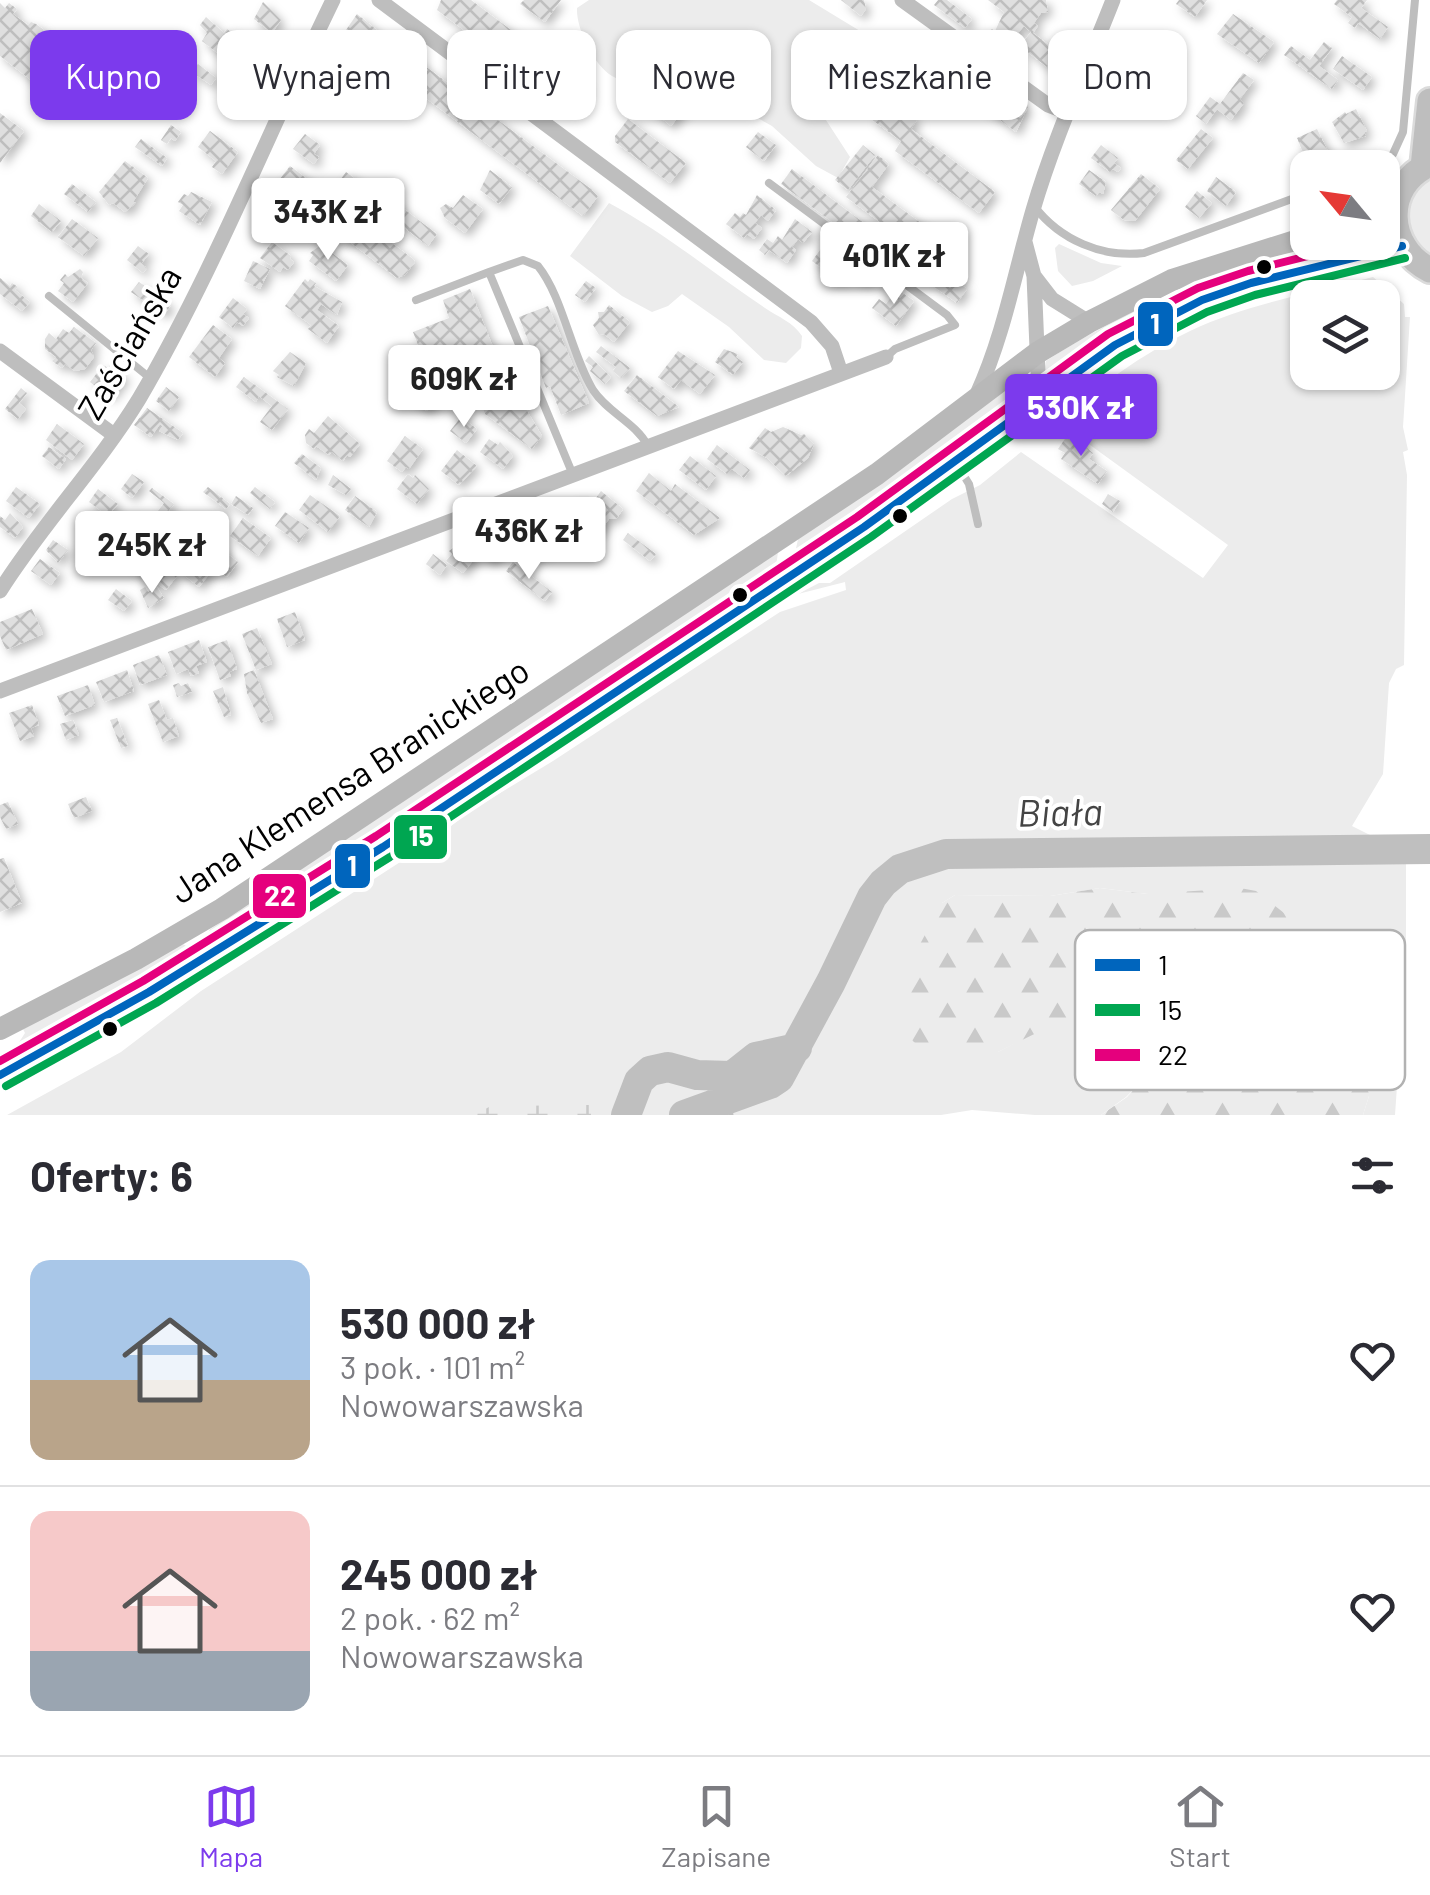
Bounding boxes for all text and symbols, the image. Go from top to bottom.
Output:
chip: Kupno [30,30,197,120]
chip: Wynajem [217,30,427,120]
chip: Filtry [447,30,596,120]
chip: Nowe [616,30,771,120]
chip: Mieszkanie [791,30,1028,120]
chip: Dom [1048,30,1187,120]
north arrow [1290,150,1400,260]
map controls [1290,150,1400,390]
pin: 343K zł [236,178,420,263]
text: 343K zł [274,191,383,229]
pin: 401K zł [802,222,986,307]
text: 401K zł [842,235,946,273]
unlabelled marker [1254,257,1274,277]
street label: Zaściańska [68,258,189,426]
button: layers [1290,280,1400,390]
line badge: 1 [1136,300,1175,348]
text: 1 [1150,306,1160,340]
pin: 609K zł [372,345,556,430]
text: 609K zł [410,358,518,396]
pin: 530K zł [989,374,1173,459]
text: 530K zł [1027,387,1135,425]
pin: 436K zł [437,497,621,582]
unlabelled marker [890,506,910,526]
text: 436K zł [475,510,583,548]
pin: 245K zł [60,511,244,596]
text: 245K zł [97,524,207,562]
unlabelled marker [730,585,750,605]
street label: Jana Klemensa Branickiego [162,648,536,911]
water label: Biała [1017,787,1103,835]
line badge: 15 [392,813,449,861]
text: 15 [408,818,434,852]
line badge: 1 [333,842,372,890]
text: 1 [347,848,357,882]
line badge: 22 [251,872,308,920]
text: 22 [264,878,296,912]
legend [1075,930,1405,1090]
text: 1 [1158,947,1168,981]
text: 15 [1158,992,1182,1026]
unlabelled marker [100,1019,120,1039]
text: 22 [1158,1037,1188,1071]
icon: filters [1345,1148,1400,1203]
text: Oferty: 6 [30,1150,193,1200]
text: 530 000 zł [340,1297,535,1347]
icon: home [110,1300,230,1420]
icon: heart [1345,1333,1400,1388]
text: 3 pok. · 101 m² [340,1347,525,1385]
text: Nowowarszawska [340,1385,584,1423]
text: 245 000 zł [340,1548,538,1598]
icon: home [110,1551,230,1671]
icon: heart [1345,1584,1400,1639]
text: 2 pok. · 62 m² [340,1598,520,1636]
text: Nowowarszawska [340,1636,584,1674]
tab: Mapa [199,1779,263,1873]
tab: Zapisane [661,1779,771,1873]
tab: Start [1169,1779,1231,1873]

